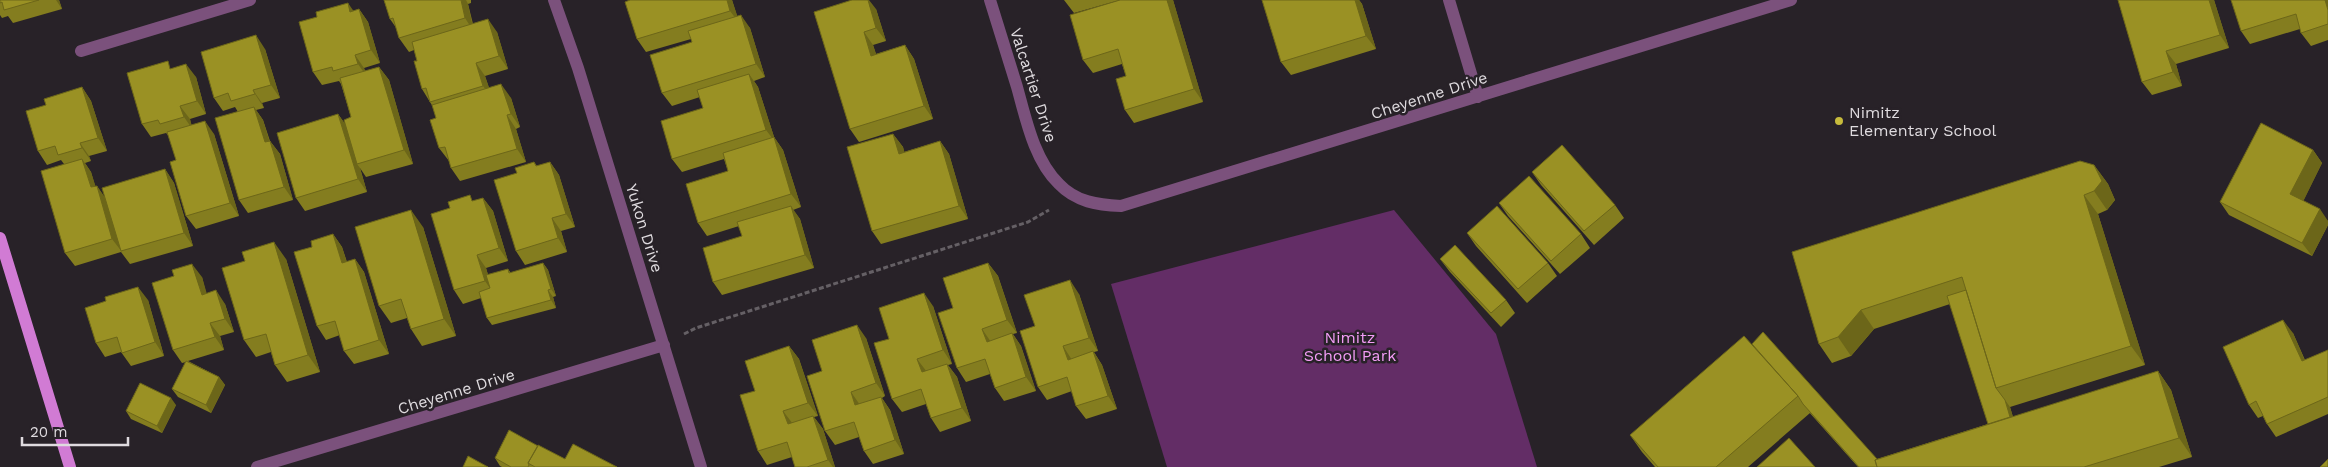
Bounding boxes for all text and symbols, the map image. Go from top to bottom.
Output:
street label: Valcartier Drive [1006,26,1061,145]
street label: Cheyenne Drive [1368,68,1490,123]
place label: Nimitz Elementary School [1849,103,1997,140]
marker: Nimitz Elementary School [1833,115,1845,127]
street label: Yukon Drive [622,182,667,275]
park label: Nimitz School Park [1304,328,1396,365]
street label: Cheyenne Drive [395,365,517,418]
scale bar [22,414,129,446]
text: 20 m [30,423,68,441]

